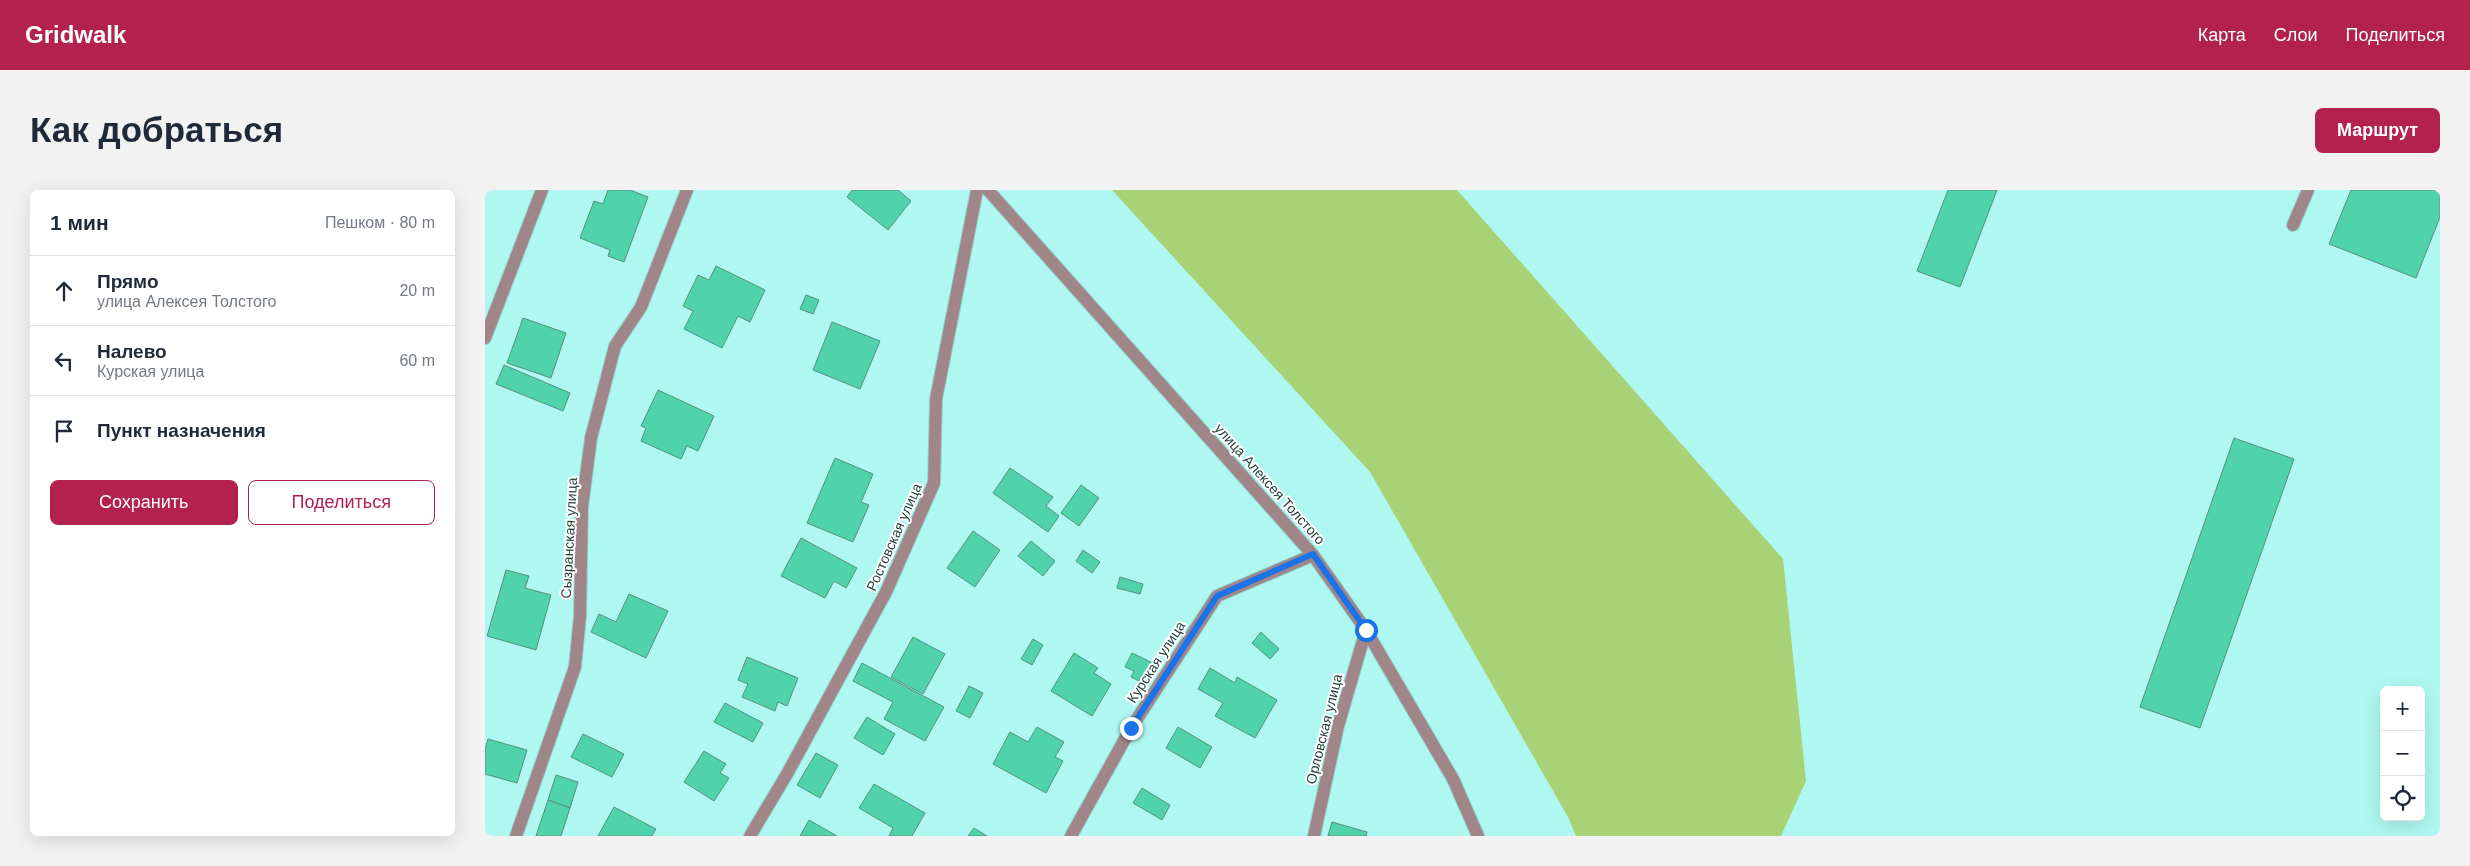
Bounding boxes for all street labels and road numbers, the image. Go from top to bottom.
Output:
street label: улица Алексея Толстого [1212,420,1329,548]
street label: Сызранская улица [558,477,580,599]
street label: Ростовская улица [863,481,925,593]
street label: Курская улица [1124,618,1188,706]
street label: Орловская улица [1303,672,1345,786]

